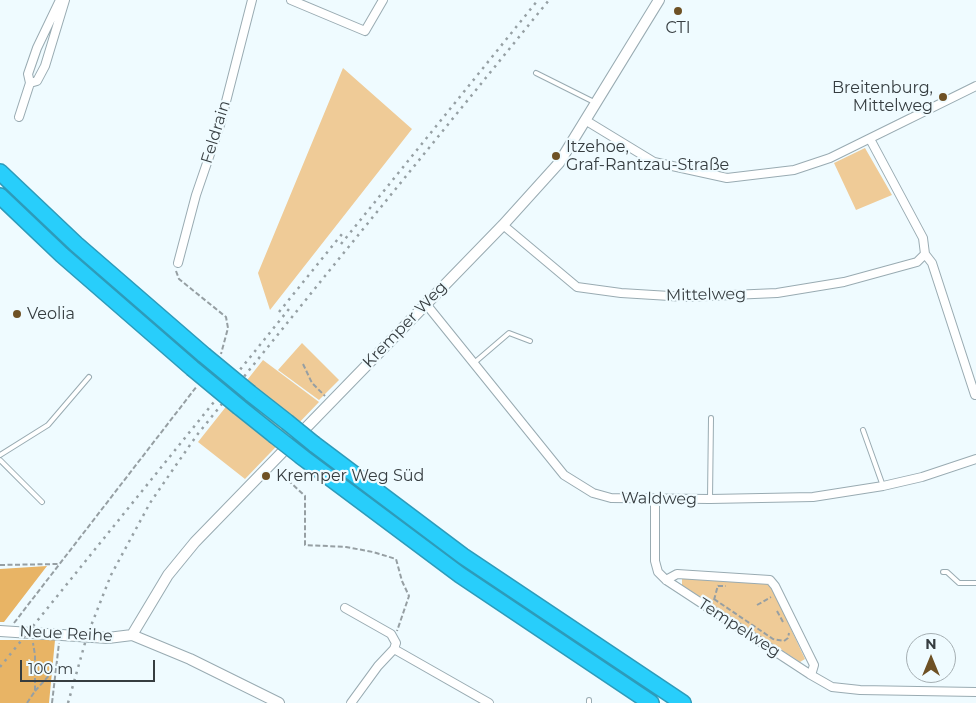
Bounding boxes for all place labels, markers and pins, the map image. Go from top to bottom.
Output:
marker: CTI [672,5,684,17]
place label: CTI [665,18,691,38]
place label: Breitenburg, Mittelweg [832,78,933,116]
marker: Breitenburg, Mittelweg [937,91,949,103]
place label: Itzehoe, Graf-Rantzau-Straße [566,137,729,175]
marker: Itzehoe, Graf-Rantzau-Straße [550,150,562,162]
place label: Veolia [27,304,75,324]
marker: Veolia [11,308,23,320]
place label: Kremper Weg Süd [276,466,424,486]
marker: Kremper Weg Süd [260,470,272,482]

